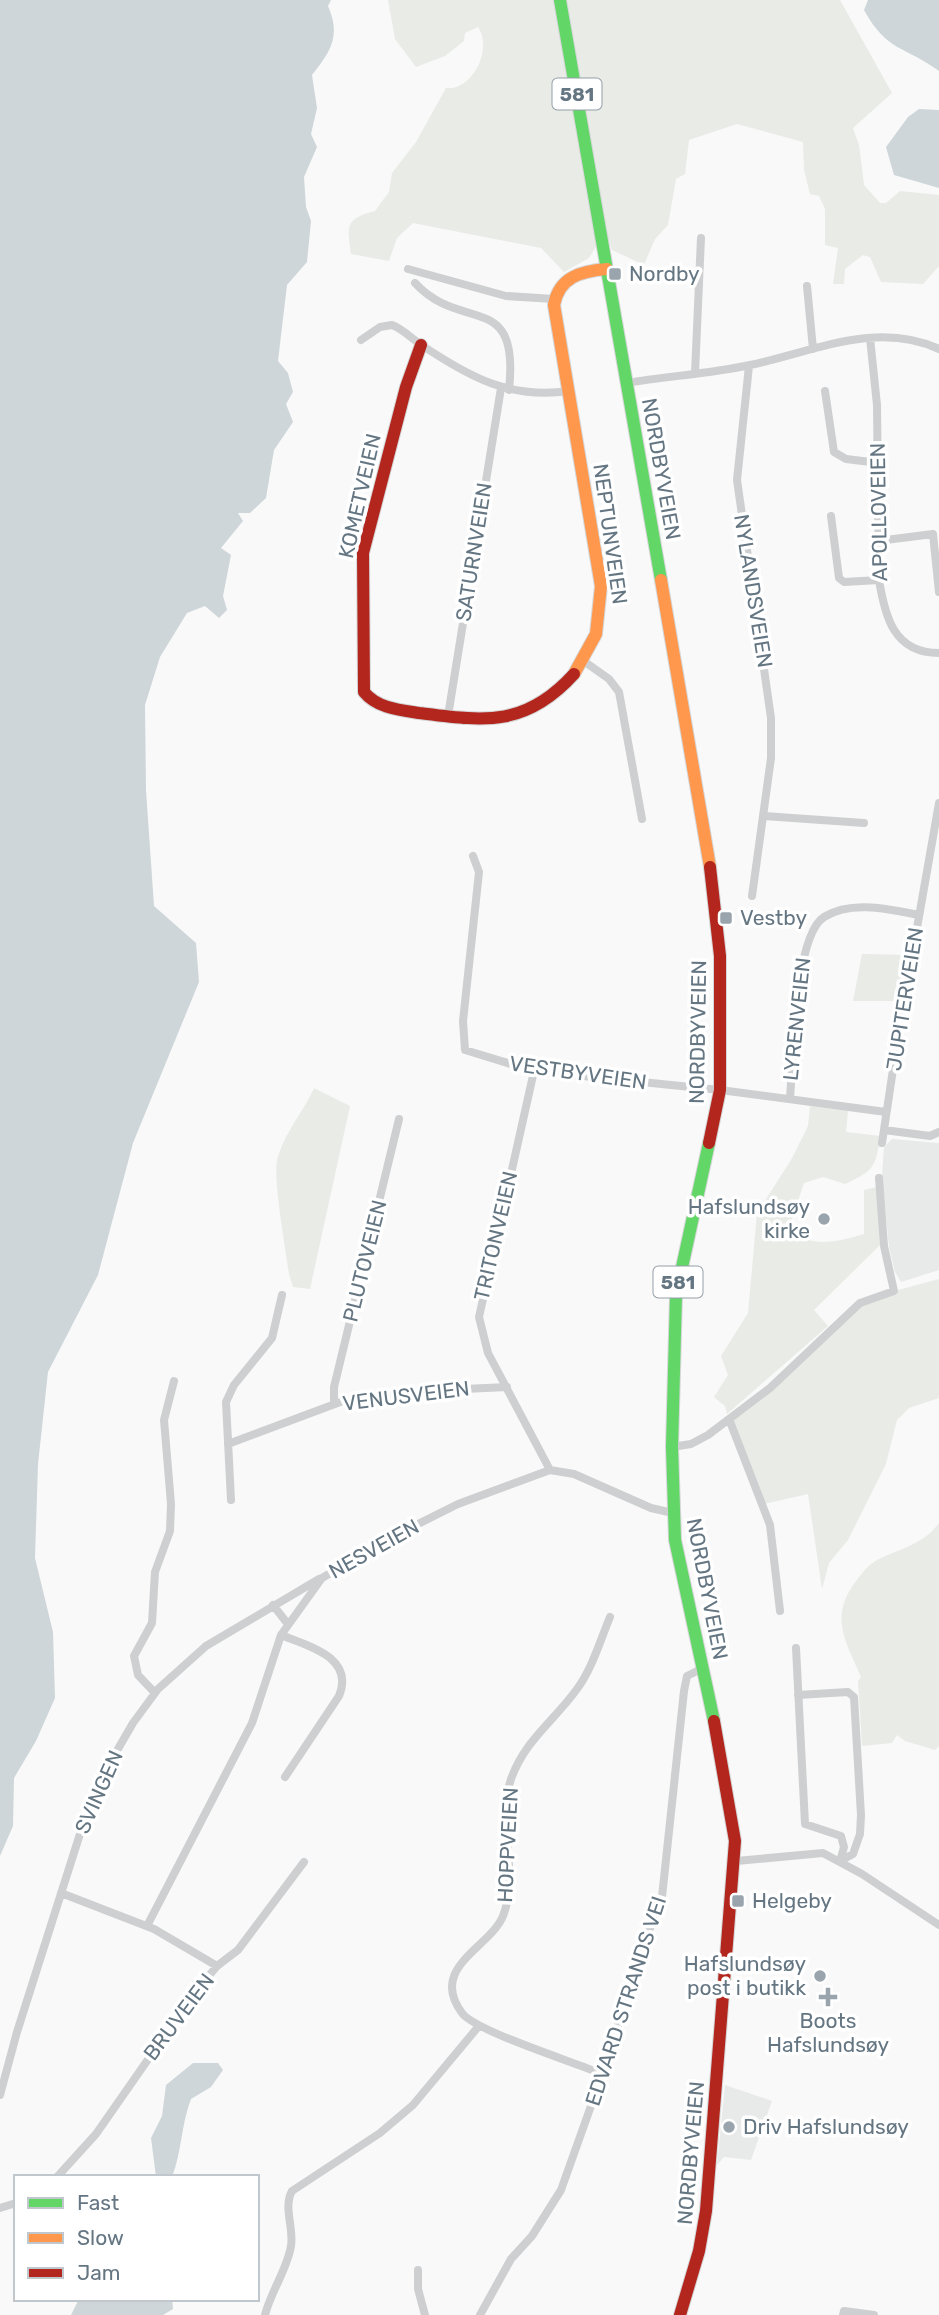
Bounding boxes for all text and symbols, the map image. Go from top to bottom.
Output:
road number: 581 [552,78,602,110]
place label: Nordby [629,261,700,286]
marker: Nordby [607,266,623,282]
street label: NORDBYVEIEN [637,396,686,542]
street label: KOMETVEIEN [333,431,386,561]
street label: APOLLOVEIEN [865,443,892,581]
street label: NEPTUNVEIEN [588,462,633,606]
street label: SATURNVEIEN [450,481,497,623]
street label: NYLANDSVEIEN [729,512,778,670]
place label: Vestby [740,905,807,930]
marker: Vestby [718,910,734,926]
street label: JUPITERVEIEN [881,925,928,1072]
street label: LYRENVEIEN [778,956,815,1082]
street label: NORDBYVEIEN [684,960,711,1104]
street label: VESTBYVEIEN [508,1051,648,1095]
street label: TRITONVEIEN [469,1169,523,1303]
place label: Hafslundsøy kirke [688,1194,810,1243]
street label: PLUTOVEIEN [337,1197,392,1324]
marker: Hafslundsøy kirke [816,1211,832,1227]
road number: 581 [654,1266,702,1298]
street label: VENUSVEIEN [341,1375,471,1416]
street label: NESVEIEN [324,1514,423,1584]
street label: NORDBYVEIEN [682,1516,733,1662]
street label: SVINGEN [69,1746,128,1837]
street label: HOPPVEIEN [492,1787,523,1903]
place label: Helgeby [752,1888,832,1913]
street label: EDVARD STRANDS VEI [580,1893,671,2109]
marker: Helgeby [730,1893,746,1909]
place label: Hafslundsøy post i butikk [684,1951,806,2000]
street label: BRUVEIEN [138,1968,219,2065]
marker: Hafslundsøy post i butikk [812,1968,828,1984]
marker: Boots Hafslundsøy [820,1989,836,2005]
place label: Boots Hafslundsøy [767,2008,889,2057]
street label: NORDBYVEIEN [672,2080,709,2226]
place label: Driv Hafslundsøy [743,2114,909,2139]
marker: Driv Hafslundsøy [721,2119,737,2135]
legend [14,2175,259,2301]
text: Fast [77,2190,119,2215]
text: Slow [77,2225,124,2250]
text: Jam [77,2260,121,2285]

